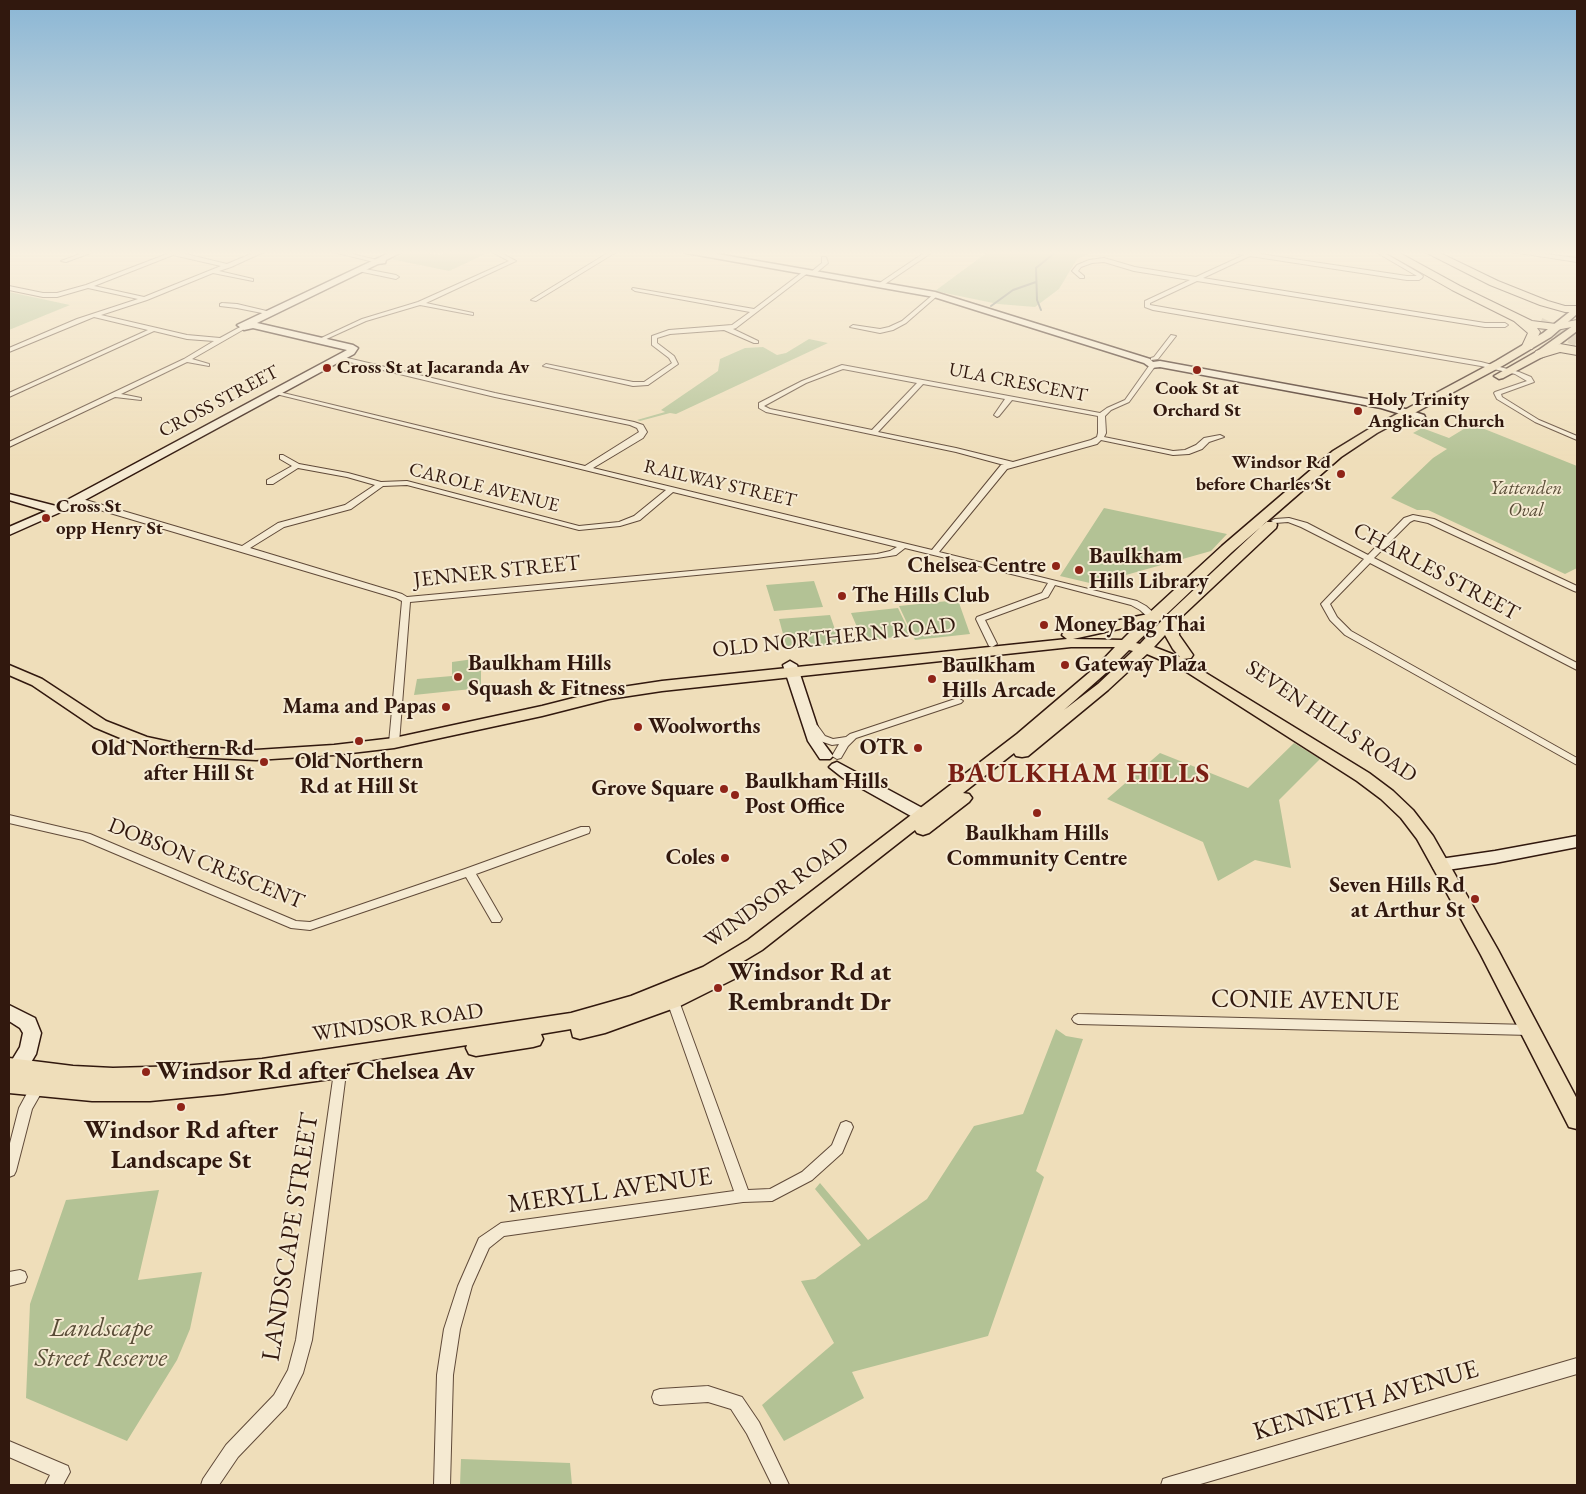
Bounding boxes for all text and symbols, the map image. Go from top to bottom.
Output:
place label: Cross St at Jacaranda Av [337,357,529,379]
street label: ULA CRESCENT [947,358,1089,408]
street label: CROSS STREET [155,361,283,443]
marker: Cross St at Jacaranda Av [321,362,333,374]
marker: Cook St at Orchard St [1191,364,1203,376]
place label: Cook St at Orchard St [1153,378,1241,422]
place label: Holy Trinity Anglican Church [1368,389,1505,433]
marker: Holy Trinity Anglican Church [1352,405,1364,417]
place label: Windsor Rd before Charles St [1196,452,1331,496]
street label: RAILWAY STREET [642,455,798,513]
street label: CAROLE AVENUE [407,458,561,518]
marker: Windsor Rd before Charles St [1335,468,1347,480]
park label: Yattenden Oval [1490,478,1562,522]
place label: Cross St opp Henry St [56,496,163,540]
marker: Cross St opp Henry St [40,512,52,524]
street label: CHARLES STREET [1348,517,1524,627]
place label: Baulkham Hills Library [1089,544,1209,596]
street label: JENNER STREET [412,550,582,594]
place label: Chelsea Centre [908,553,1046,579]
marker: Chelsea Centre [1050,560,1062,572]
marker: Baulkham Hills Library [1073,564,1085,576]
place label: The Hills Club [852,583,989,609]
marker: The Hills Club [836,590,848,602]
street label: OLD NORTHERN ROAD [711,612,957,664]
place label: Money Bag Thai [1054,612,1206,638]
marker: Money Bag Thai [1038,619,1050,631]
place label: Baulkham Hills Squash & Fitness [468,651,625,702]
place label: Gateway Plaza [1075,652,1207,678]
place label: Baulkham Hills Arcade [942,653,1056,704]
street label: SEVEN HILLS ROAD [1240,655,1422,789]
marker: Gateway Plaza [1059,659,1071,671]
marker: Baulkham Hills Squash & Fitness [452,671,464,683]
marker: Baulkham Hills Arcade [926,673,938,685]
place label: Mama and Papas [283,694,436,720]
marker: Mama and Papas [440,701,452,713]
place label: Woolworths [648,714,760,740]
marker: Woolworths [632,721,644,733]
marker: Old Northern Rd at Hill St [353,735,365,747]
place label: OTR [860,735,908,761]
place label: Old Northern Rd after Hill St [91,736,254,788]
marker: OTR [912,742,924,754]
place label: Old Northern Rd at Hill St [295,749,423,800]
marker: Old Northern Rd after Hill St [258,756,270,768]
district label: BAULKHAM HILLS [946,757,1212,791]
place label: Baulkham Hills Post Office [745,769,888,820]
place label: Grove Square [592,776,714,802]
marker: Grove Square [718,783,730,795]
marker: Baulkham Hills Post Office [729,789,741,801]
marker: Baulkham Hills Community Centre [1031,807,1043,819]
street label: DOBSON CRESCENT [104,813,308,915]
place label: Baulkham Hills Community Centre [947,821,1127,872]
street label: WINDSOR ROAD [700,832,854,954]
place label: Coles [666,845,715,871]
marker: Coles [719,852,731,864]
place label: Seven Hills Rd at Arthur St [1329,873,1465,924]
marker: Seven Hills Rd at Arthur St [1469,893,1481,905]
place label: Windsor Rd at Rembrandt Dr [728,957,891,1018]
marker: Windsor Rd at Rembrandt Dr [712,982,724,994]
street label: CONIE AVENUE [1210,984,1400,1018]
street label: WINDSOR ROAD [311,998,485,1048]
place label: Windsor Rd after Chelsea Av [156,1056,475,1088]
marker: Windsor Rd after Chelsea Av [140,1066,152,1078]
marker: Windsor Rd after Landscape St [175,1101,187,1113]
street label: LANDSCAPE STREET [256,1111,326,1363]
place label: Windsor Rd after Landscape St [84,1115,278,1176]
street label: MERYLL AVENUE [506,1161,714,1221]
park label: Landscape Street Reserve [35,1313,167,1375]
street label: KENNETH AVENUE [1250,1354,1482,1448]

